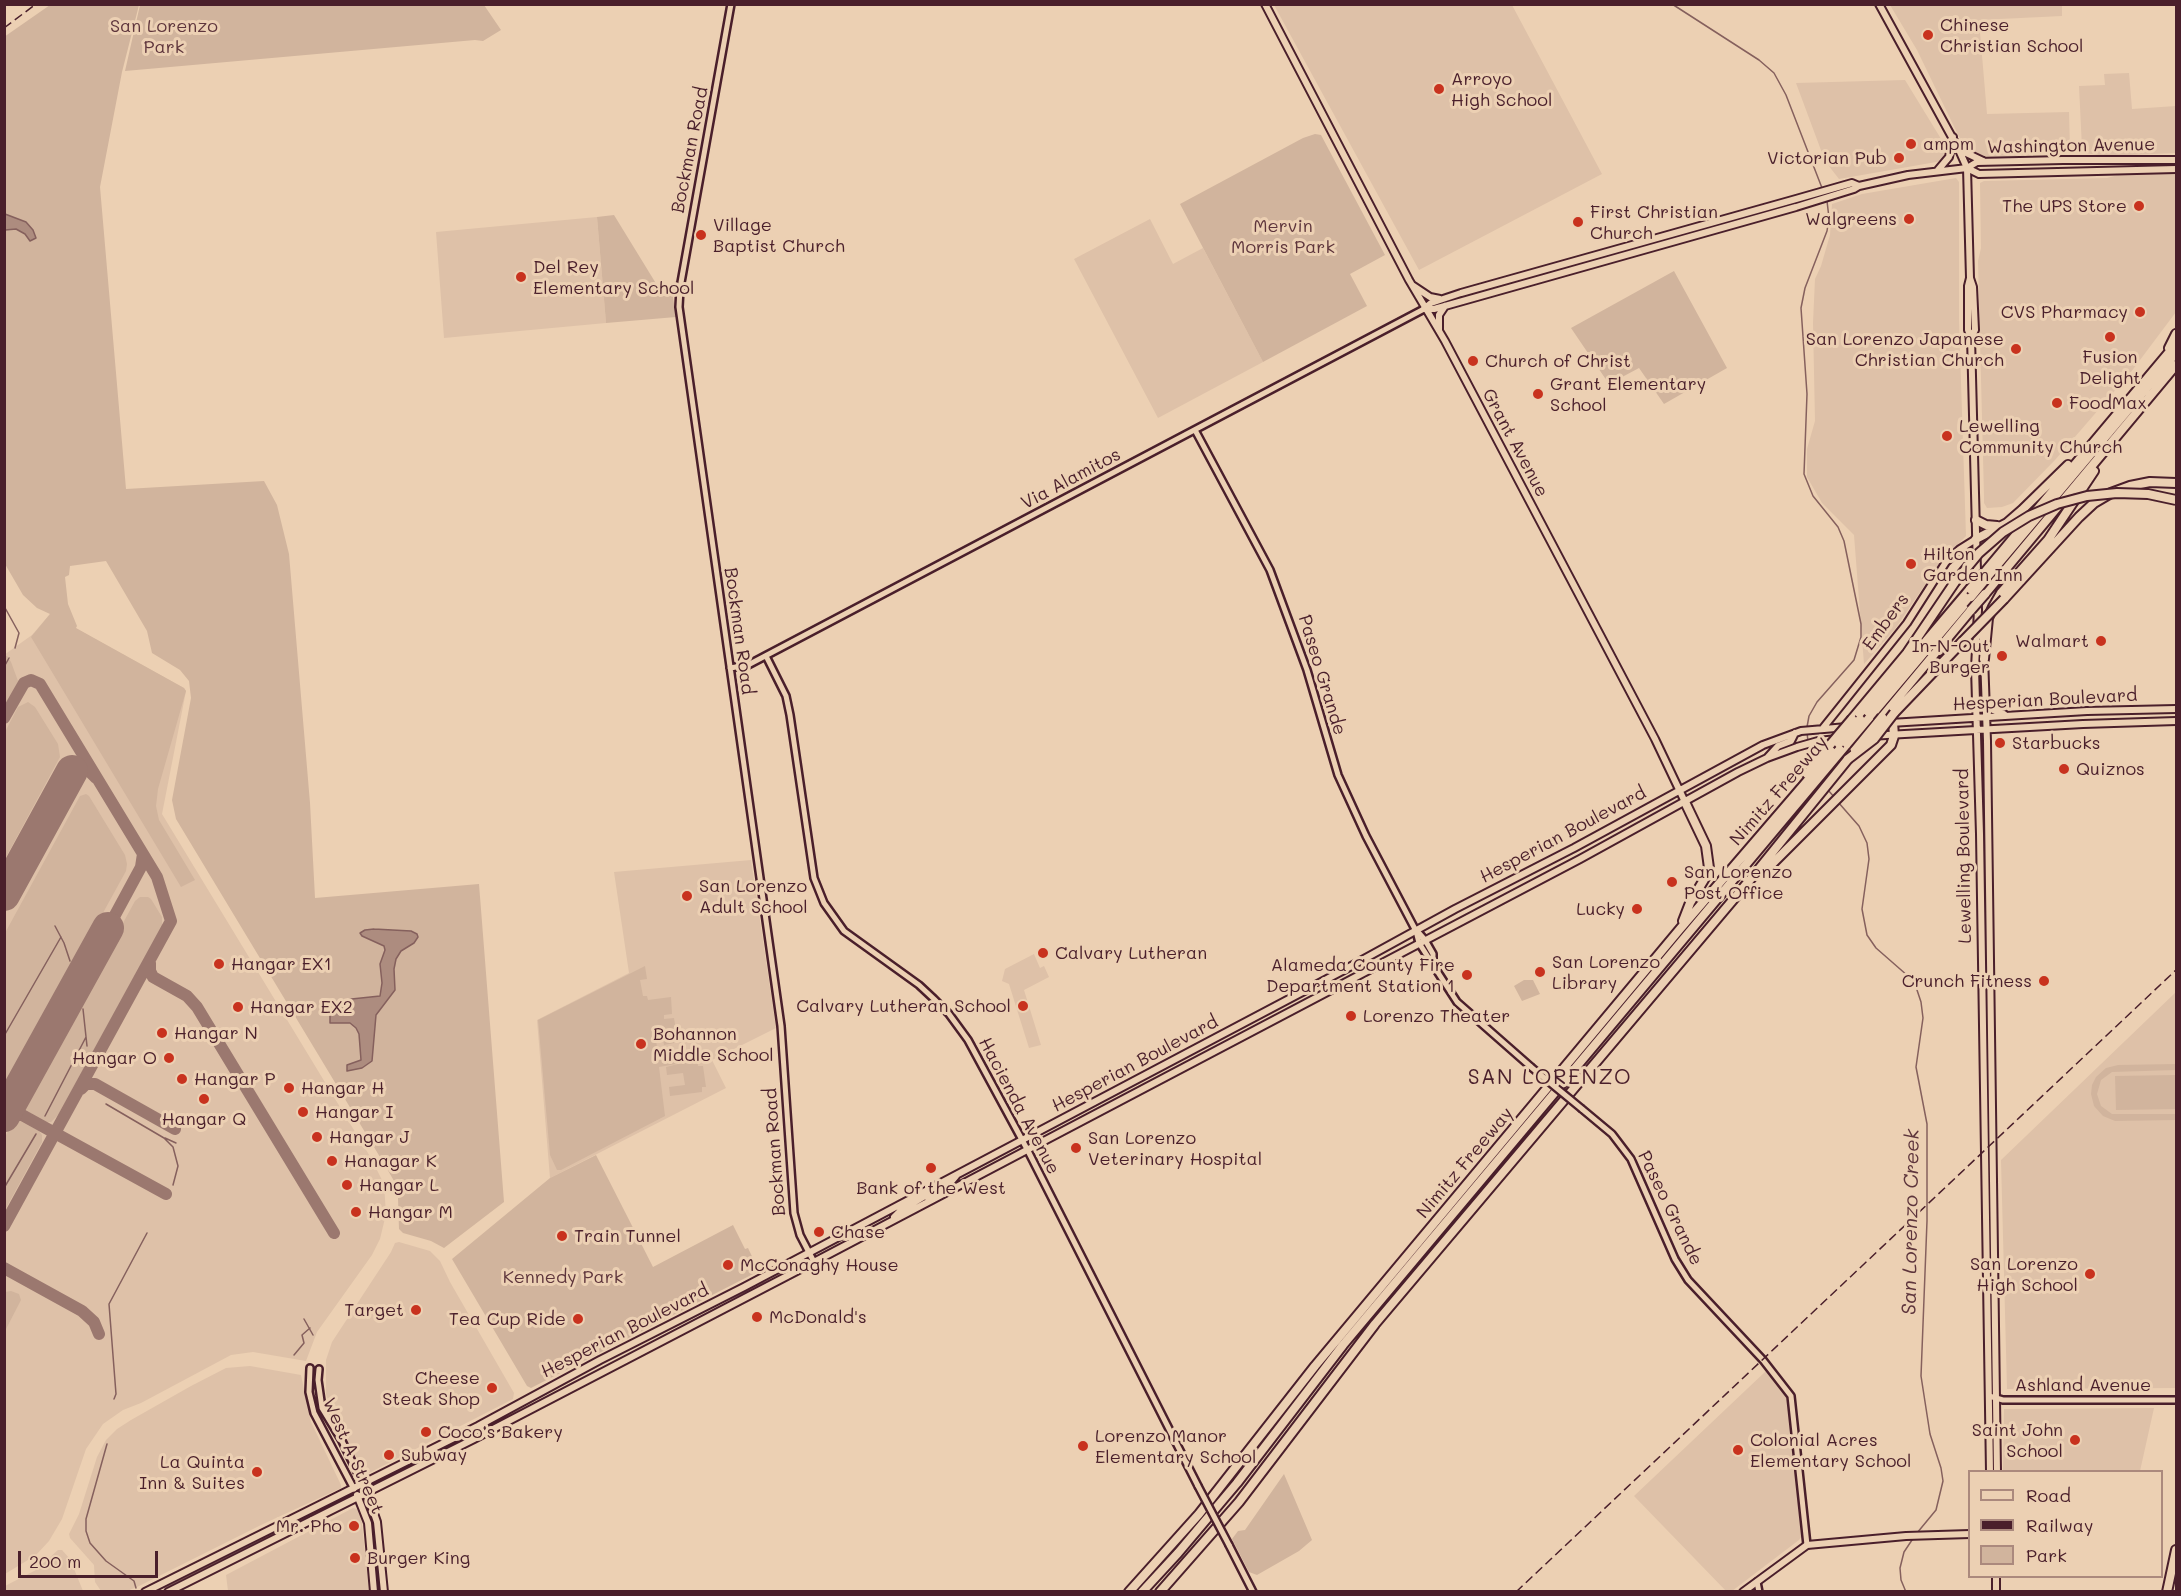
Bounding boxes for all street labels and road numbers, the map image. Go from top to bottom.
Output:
street label: Bockman Road [667,85,713,215]
street label: Washington Avenue [1987,134,2155,158]
street label: Grant Avenue [1477,385,1553,501]
street label: Via Alamitos [1018,444,1124,514]
street label: Bockman Road [719,566,759,696]
street label: Embers [1858,589,1914,655]
street label: Paseo Grande [1293,612,1351,738]
street label: Hesperian Boulevard [1952,684,2138,716]
street label: Nimitz Freeway [1725,732,1833,850]
street label: Lewelling Boulevard [1952,768,1976,944]
street label: Hesperian Boulevard [1476,782,1650,888]
street label: Hesperian Boulevard [1048,1011,1222,1117]
street label: Hacienda Avenue [974,1034,1064,1178]
street label: Bockman Road [760,1087,790,1217]
street label: Nimitz Freeway [1412,1103,1518,1223]
street label: Paseo Grande [1633,1147,1707,1269]
street label: Hesperian Boulevard [538,1279,712,1383]
street label: Ashland Avenue [2015,1374,2151,1396]
street label: West A Street [318,1395,388,1517]

